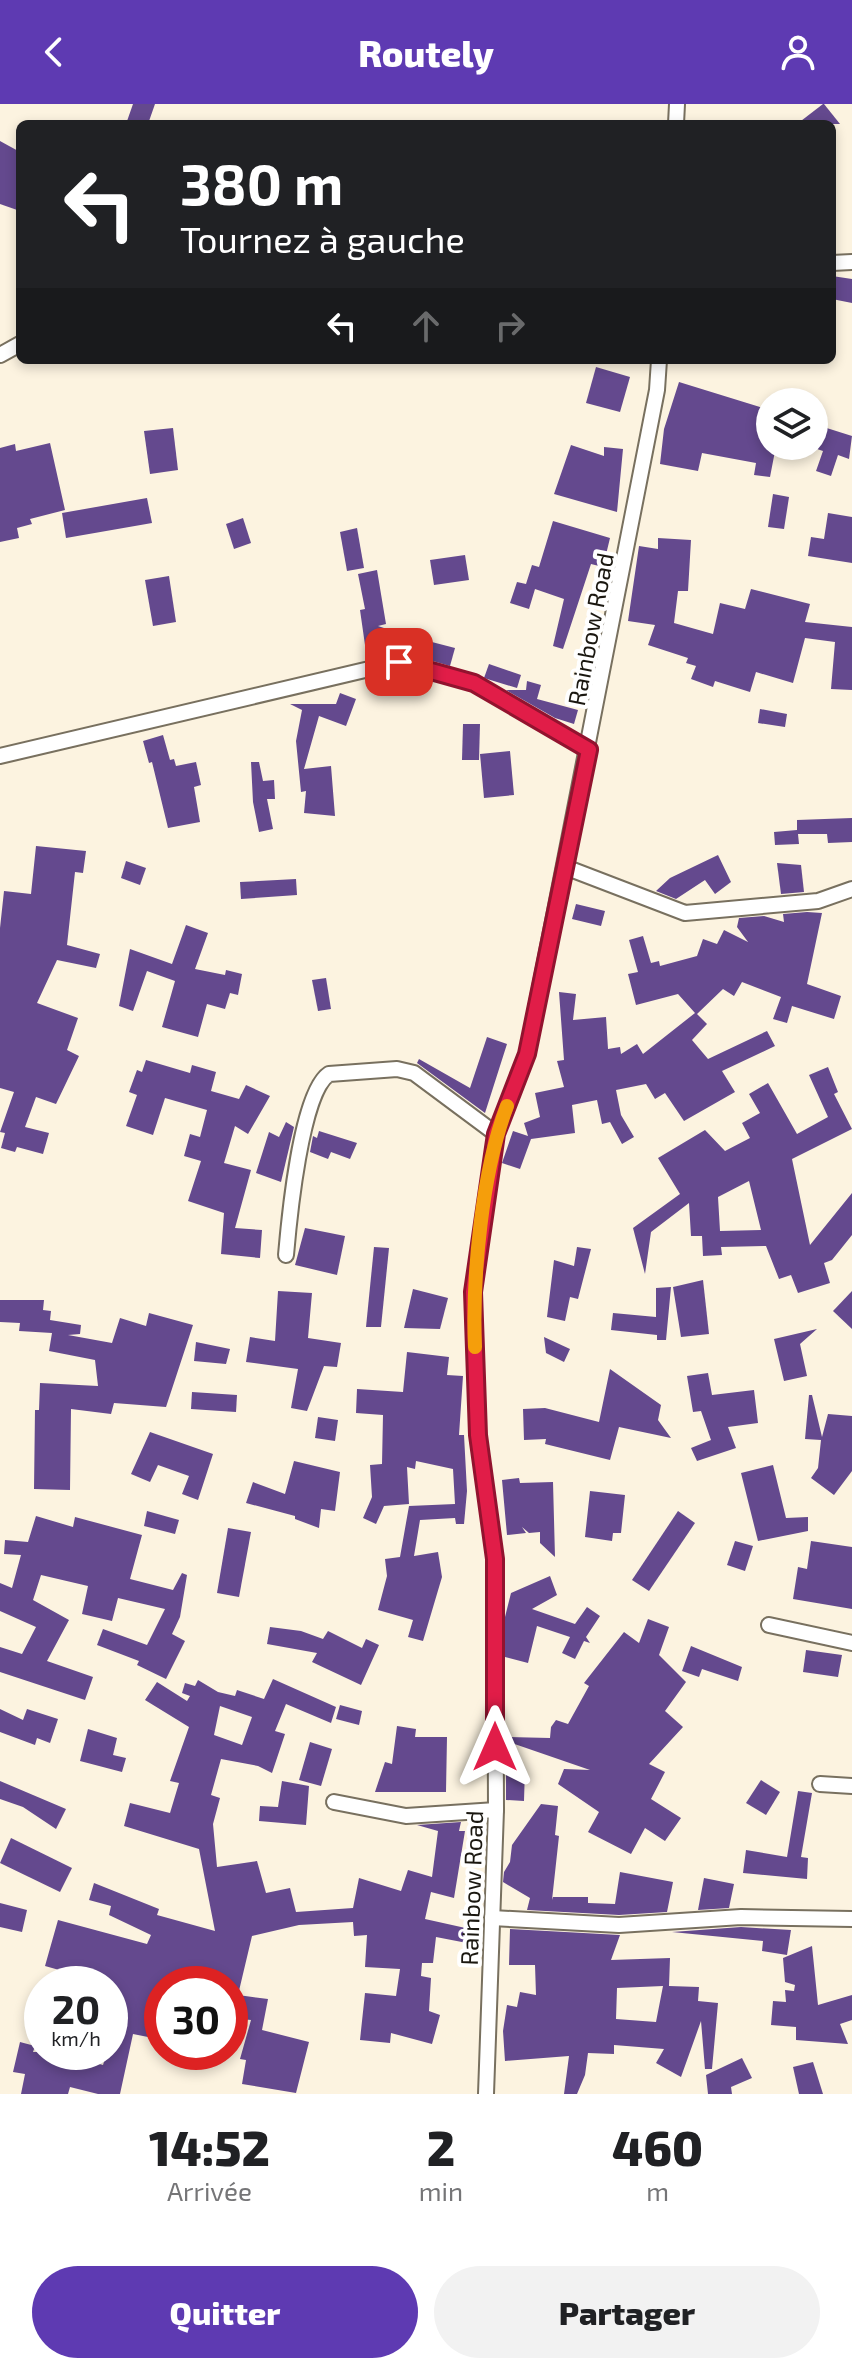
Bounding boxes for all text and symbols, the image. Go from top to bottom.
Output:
icon: back [32,30,76,74]
icon: person [776,30,820,74]
text: Routely [358,31,494,74]
text: 380 m [180,149,343,216]
icon: left [48,152,152,256]
text: Tournez à gauche [180,217,465,260]
icon: left [320,304,364,348]
icon: ahead [404,304,448,348]
icon: right [488,304,532,348]
map controls [756,388,828,460]
button: layers [756,388,828,460]
street label: Rainbow Road [561,550,619,708]
pin [365,628,433,696]
icon: arrive [377,640,421,684]
position arrow [453,1705,537,1789]
street label: Rainbow Road [454,1810,488,1966]
speed limit sign: 30 [144,1966,248,2070]
text: 20 [52,1984,100,2032]
text: km/h [51,2026,101,2050]
text: 14:52 [149,2118,270,2176]
text: 2 [427,2118,455,2176]
text: 460 [612,2118,703,2176]
text: Arrivée [167,2175,252,2206]
text: min [419,2175,463,2206]
text: m [646,2175,669,2206]
button: Quitter [32,2266,418,2358]
button: Partager [434,2266,820,2358]

